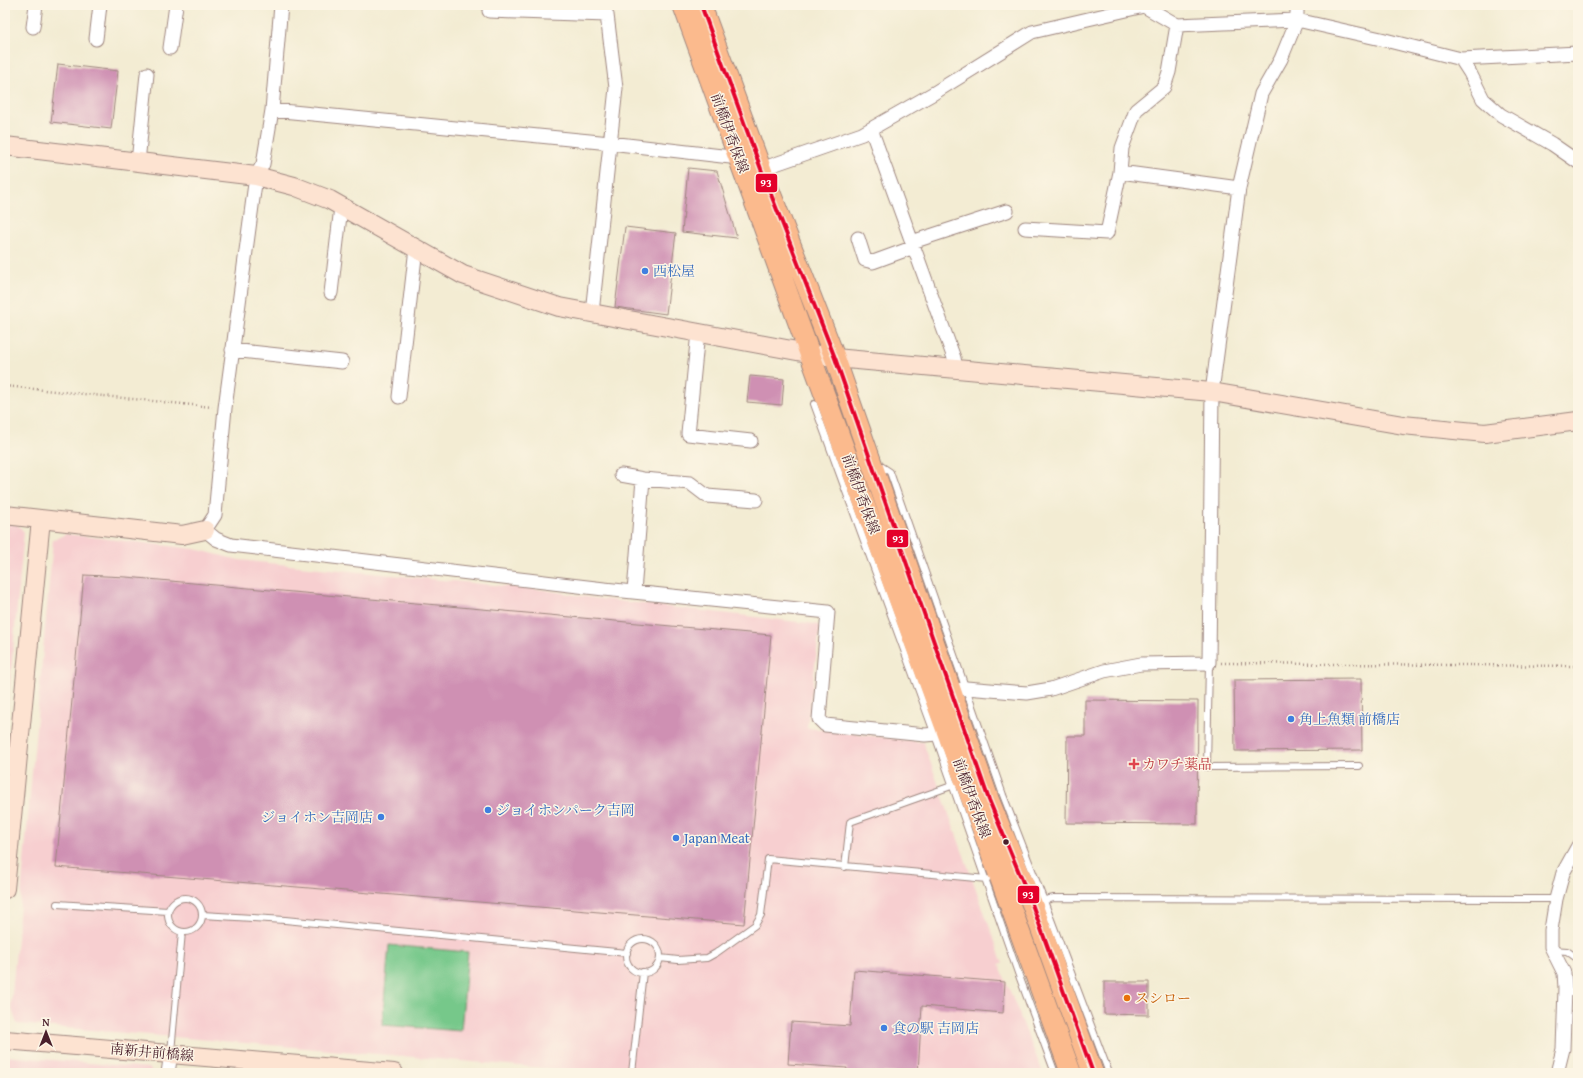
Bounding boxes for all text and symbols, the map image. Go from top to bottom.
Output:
street label: 前橋伊香保線 [706,90,754,176]
line badge: 93 [755,173,778,193]
text: 93 [760,175,772,191]
place label: 西松屋 [653,261,695,281]
marker: 西松屋 [640,266,650,276]
street label: 前橋伊香保線 [837,451,885,537]
line badge: 93 [886,529,909,548]
text: 93 [892,531,904,547]
place label: 角上魚類 前橋店 [1299,709,1400,729]
marker: 角上魚類 前橋店 [1286,714,1296,724]
place label: カワチ薬品 [1142,754,1212,774]
street label: 前橋伊香保線 [948,755,996,841]
marker: カワチ薬品 [1129,759,1139,769]
place label: ジョイホンパーク吉岡 [496,800,635,820]
marker: ジョイホンパーク吉岡 [483,805,493,815]
place label: ジョイホン吉岡店 [261,807,373,827]
marker: ジョイホン吉岡店 [376,812,386,822]
place label: Japan Meat [682,828,750,848]
marker: Japan Meat [671,833,681,843]
unlabelled marker [1001,837,1011,847]
line badge: 93 [1017,885,1040,904]
text: 93 [1022,887,1034,903]
place label: スシロー [1135,988,1191,1008]
marker: スシロー [1122,993,1132,1003]
north arrow [26,1012,66,1052]
text: N [42,1014,50,1030]
place label: 食の駅 吉岡店 [892,1018,979,1038]
marker: 食の駅 吉岡店 [879,1023,889,1033]
street label: 南新井前橋線 [109,1038,195,1066]

